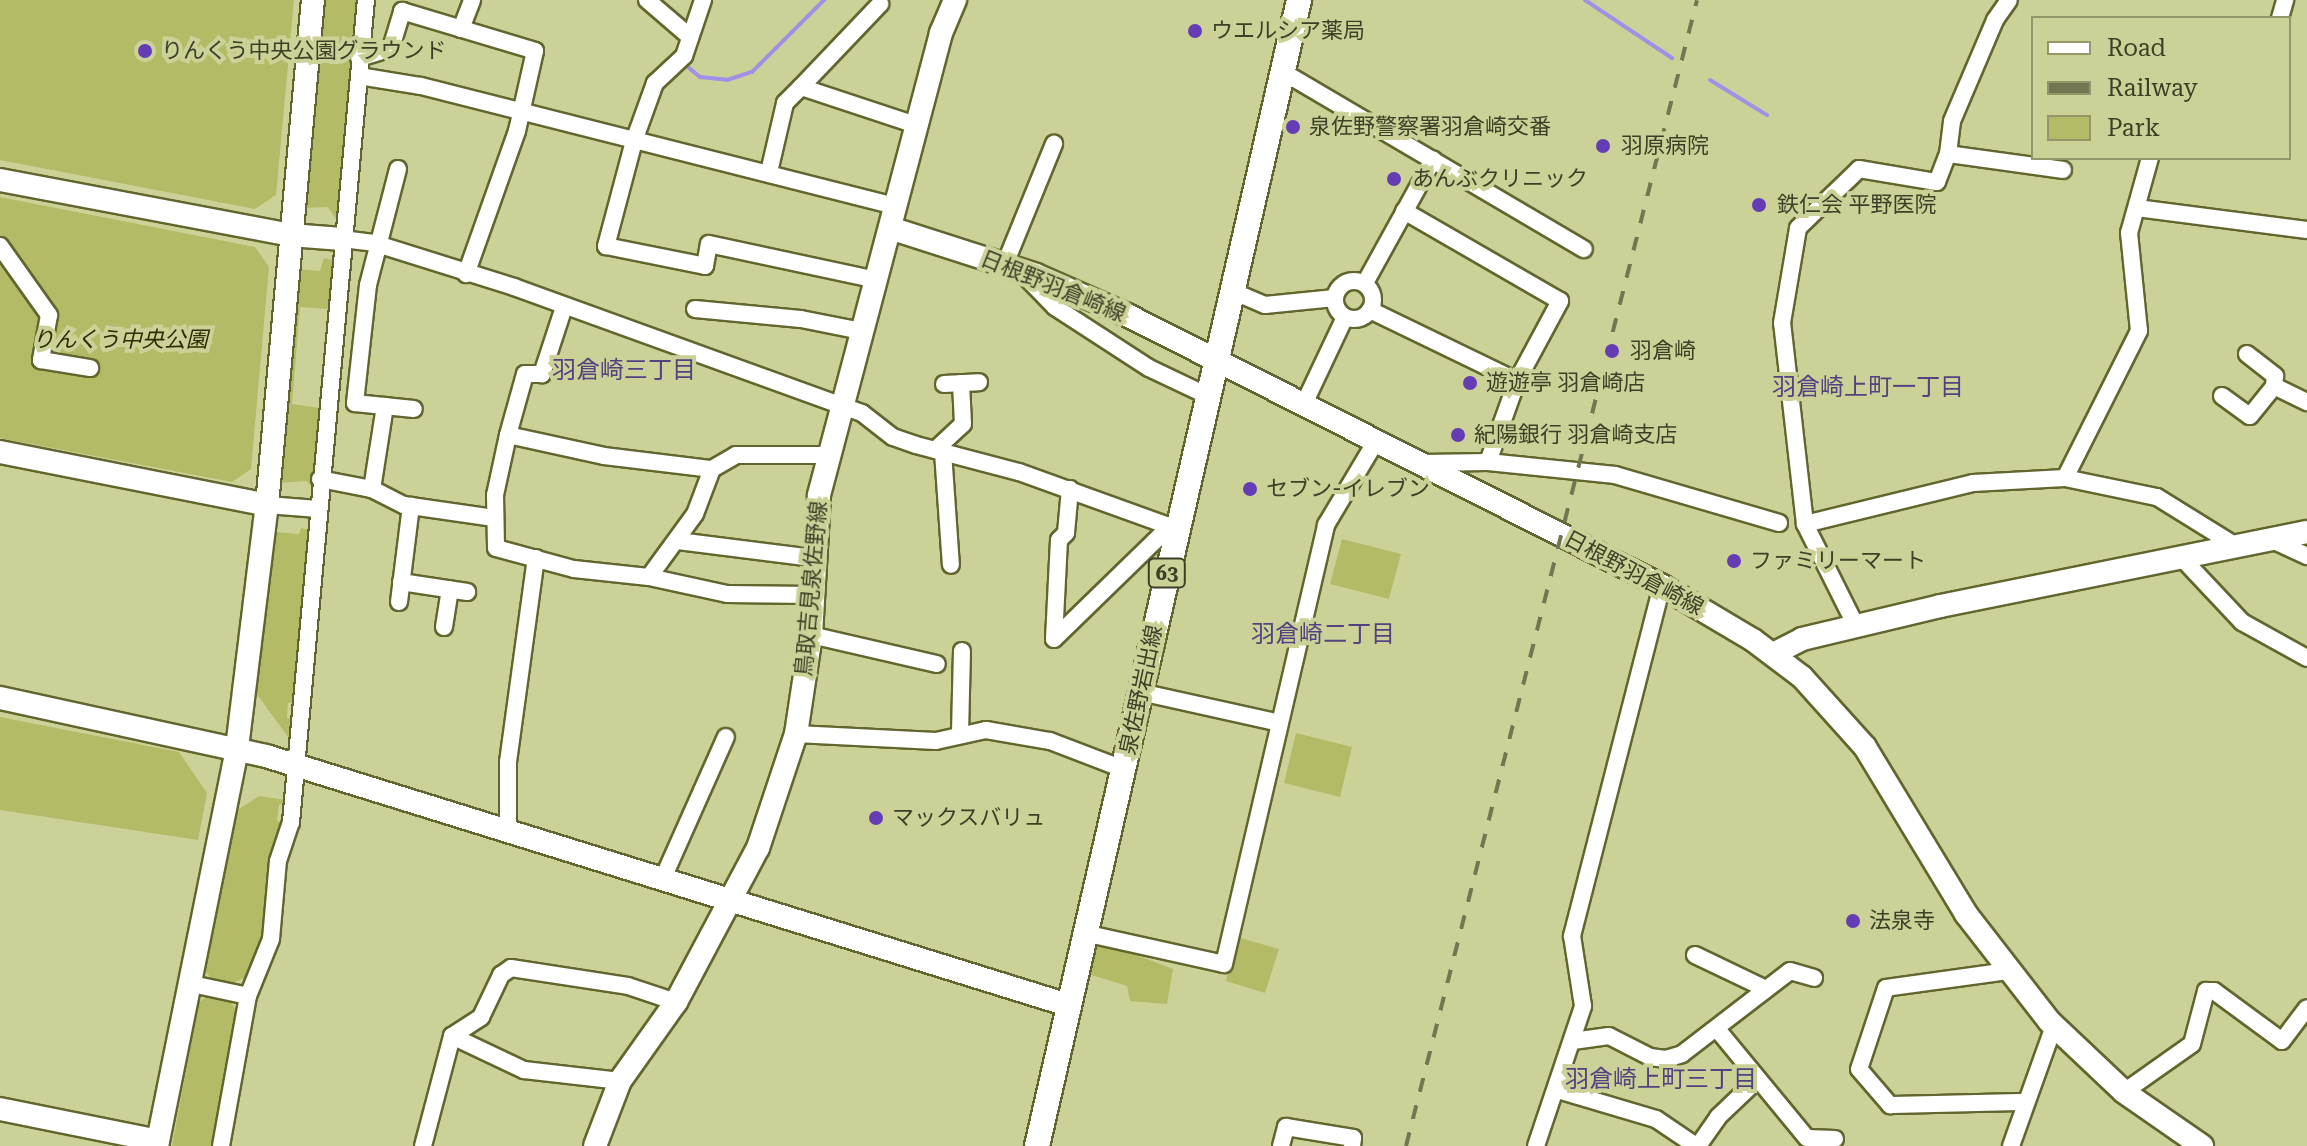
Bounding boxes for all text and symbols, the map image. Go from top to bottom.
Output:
legend [2031,16,2291,160]
place label: ウエルシア薬局 [1211,18,1365,44]
marker: ウエルシア薬局 [1186,22,1204,40]
text: Road [2107,34,2166,62]
place label: りんくう中央公園グラウンド [161,38,447,64]
marker: りんくう中央公園グラウンド [136,42,154,60]
text: Railway [2107,74,2198,102]
place label: 泉佐野警察署羽倉崎交番 [1309,114,1551,140]
text: Park [2107,114,2160,142]
marker: 泉佐野警察署羽倉崎交番 [1284,118,1302,136]
place label: 羽原病院 [1621,133,1709,159]
marker: 羽原病院 [1592,135,1614,157]
place label: あんぶクリニック [1412,166,1588,192]
marker: あんぶクリニック [1383,168,1405,190]
place label: 鉄仁会 平野医院 [1777,192,1937,218]
marker: 鉄仁会 平野医院 [1748,194,1770,216]
street label: 日根野羽倉崎線 [977,245,1129,327]
park label: りんくう中央公園 [32,327,208,353]
place label: 羽倉崎 [1630,338,1696,364]
marker: 羽倉崎 [1601,340,1623,362]
district label: 羽倉崎三丁目 [552,357,696,385]
place label: 遊遊亭 羽倉崎店 [1486,370,1646,396]
marker: 遊遊亭 羽倉崎店 [1461,374,1479,392]
district label: 羽倉崎上町一丁目 [1772,374,1964,402]
place label: 紀陽銀行 羽倉崎支店 [1474,422,1678,448]
marker: 紀陽銀行 羽倉崎支店 [1449,426,1467,444]
place label: セブン-イレブン [1266,476,1430,502]
marker: セブン-イレブン [1241,480,1259,498]
street label: 鳥取吉見泉佐野線 [790,500,832,678]
street label: 日根野羽倉崎線 [1560,525,1708,621]
place label: ファミリーマート [1750,548,1926,574]
marker: ファミリーマート [1725,552,1743,570]
road number: 63 [1147,557,1187,589]
district label: 羽倉崎二丁目 [1251,621,1395,649]
street label: 泉佐野岩出線 [1114,623,1168,757]
place label: マックスバリュ [892,805,1046,831]
marker: マックスバリュ [867,809,885,827]
place label: 法泉寺 [1869,908,1935,934]
marker: 法泉寺 [1844,912,1862,930]
district label: 羽倉崎上町三丁目 [1565,1066,1757,1094]

